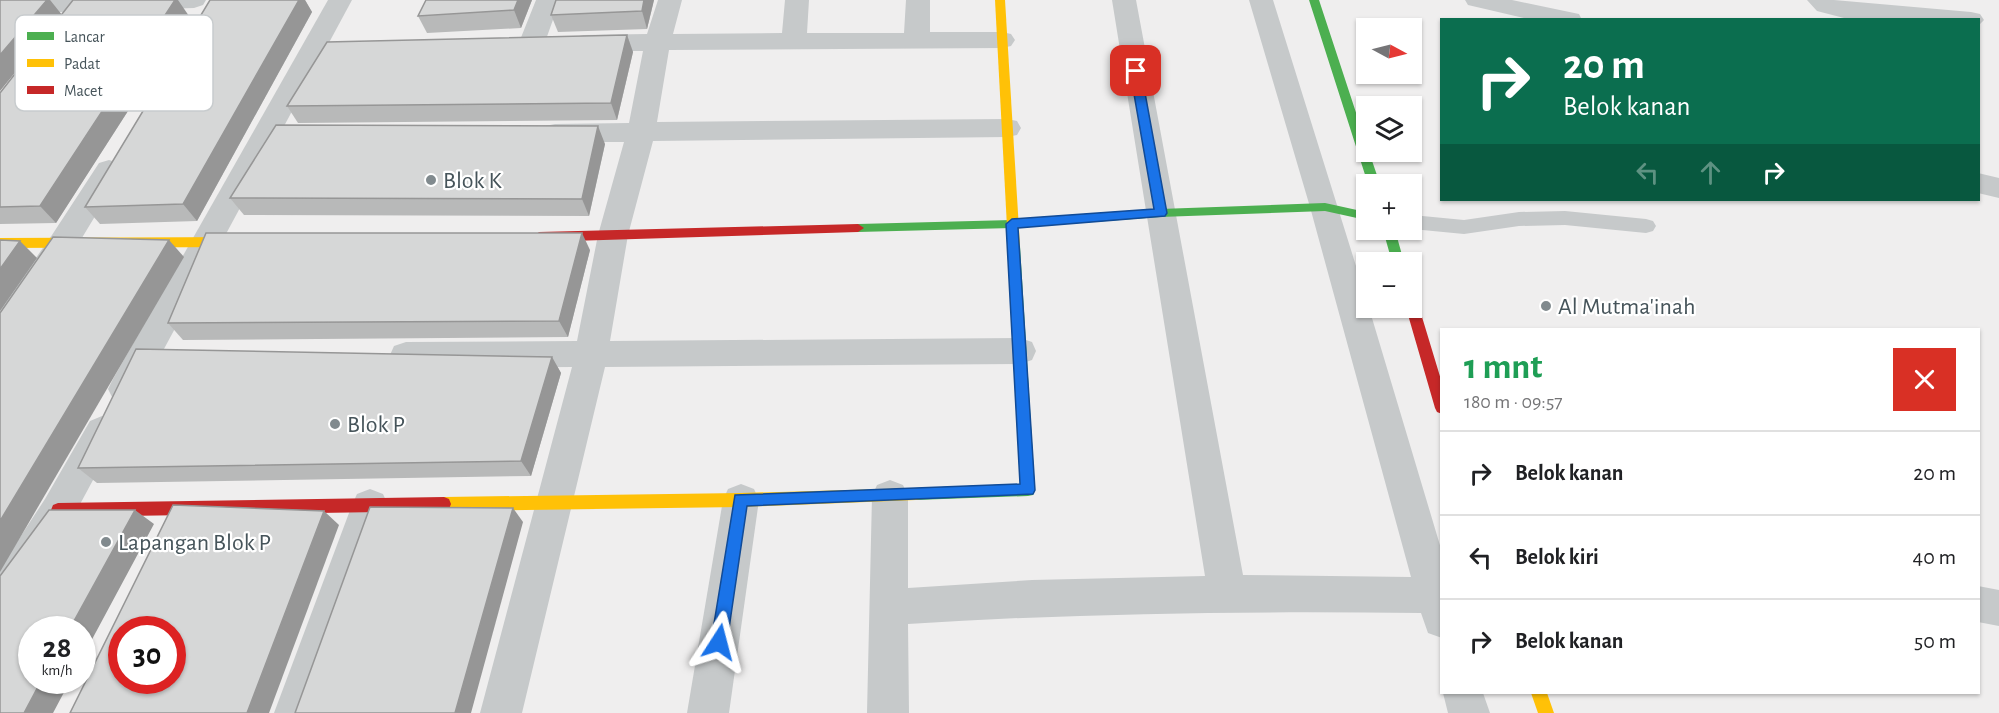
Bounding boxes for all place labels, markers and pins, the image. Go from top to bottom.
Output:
pin [1110,45,1161,96]
place label: Blok K [443,169,503,193]
marker: Blok K [424,173,438,187]
place label: Al Mutma'inah [1558,295,1696,319]
marker: Al Mutma'inah [1539,299,1553,313]
place label: Blok P [347,413,405,437]
marker: Blok P [328,417,342,431]
place label: Lapangan Blok P [118,531,271,555]
marker: Lapangan Blok P [99,535,113,549]

